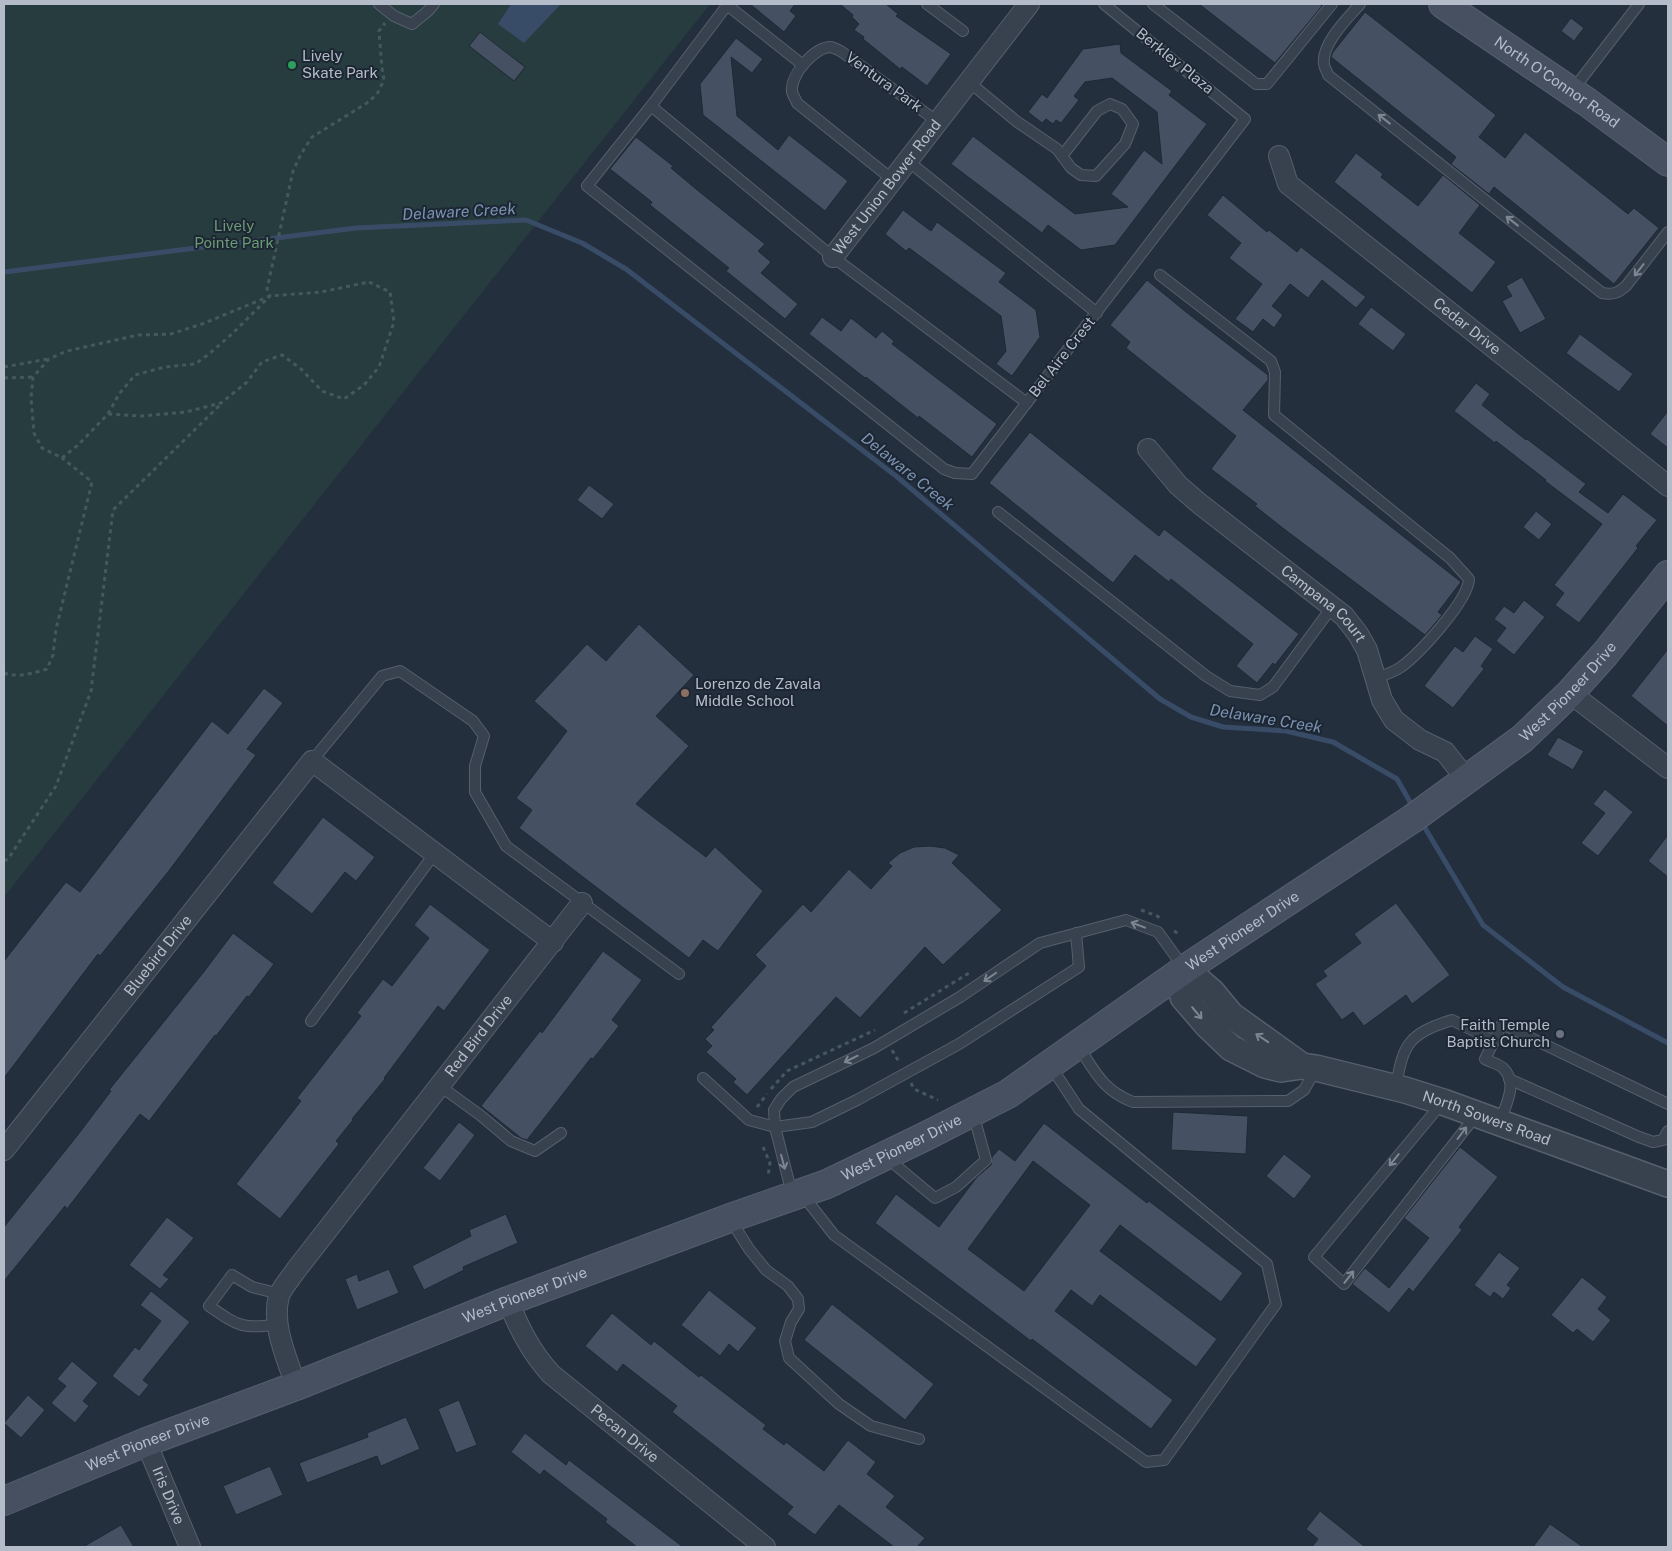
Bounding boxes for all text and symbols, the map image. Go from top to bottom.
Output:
street label: Berkley Plaza [1133,24,1218,97]
street label: North O'Connor Road [1491,33,1623,131]
place label: Lively Skate Park [302,47,378,81]
street label: Ventura Park [843,48,926,115]
marker: Lively Skate Park [286,59,298,71]
one-way arrow [1378,114,1391,125]
street label: West Union Bower Road [829,116,944,258]
water label: Delaware Creek [402,199,517,224]
one-way arrow [1506,215,1519,226]
park label: Lively Pointe Park [194,217,274,251]
one-way arrow [1633,263,1644,276]
street label: Cedar Drive [1430,294,1504,358]
street label: Bel Aire Crest [1025,313,1098,400]
water label: Delaware Creek [858,428,958,515]
street label: Campana Court [1278,561,1370,645]
street label: West Pioneer Drive [1516,638,1619,745]
place label: Lorenzo de Zavala Middle School [695,675,821,709]
marker: Lorenzo de Zavala Middle School [679,687,691,699]
water label: Delaware Creek [1208,700,1324,737]
street label: West Pioneer Drive [1183,887,1302,974]
street label: Bluebird Drive [120,911,195,999]
one-way arrow [1131,920,1147,929]
one-way arrow [984,972,998,982]
street label: Red Bird Drive [441,991,515,1080]
one-way arrow [1191,1006,1202,1019]
place label: Faith Temple Baptist Church [1446,1016,1550,1050]
marker: Faith Temple Baptist Church [1554,1028,1566,1040]
one-way arrow [1256,1033,1270,1043]
one-way arrow [844,1055,859,1064]
street label: North Sowers Road [1421,1087,1553,1148]
street label: West Pioneer Drive [838,1110,964,1184]
one-way arrow [1457,1126,1467,1140]
one-way arrow [779,1153,789,1169]
one-way arrow [1389,1154,1400,1167]
street label: West Pioneer Drive [460,1263,589,1326]
one-way arrow [1344,1270,1355,1283]
street label: Pecan Drive [588,1401,662,1466]
street label: West Pioneer Drive [83,1410,212,1474]
street label: Iris Drive [149,1464,188,1527]

